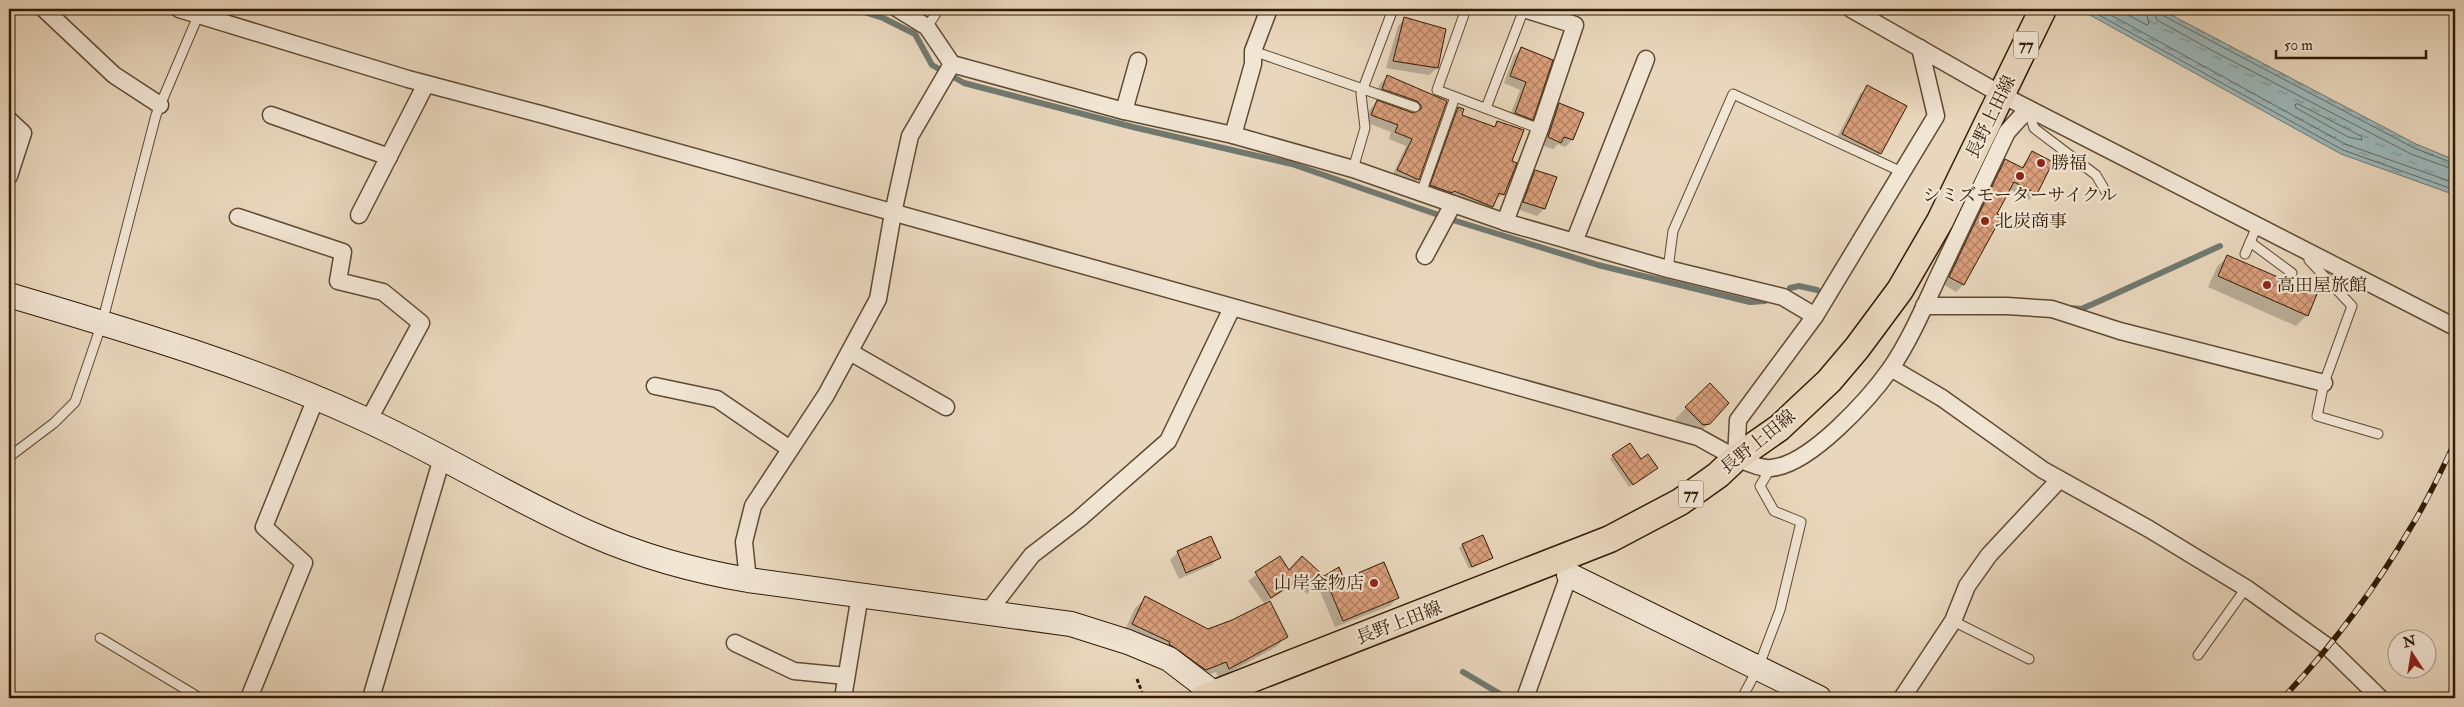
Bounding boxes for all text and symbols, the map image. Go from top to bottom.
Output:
scale bar [2276,28,2426,60]
road number: 77 [2014,32,2038,58]
text: 50 m [2284,36,2313,55]
street label: 長野上田線 [1961,72,2021,162]
place label: 勝福 [2051,152,2087,175]
marker: 勝福 [2035,157,2047,169]
marker: シミズモーターサイクル [2014,170,2026,182]
place label: シミズモーターサイクル [1922,184,2118,207]
place label: 北炭商事 [1995,210,2067,233]
marker: 北炭商事 [1979,215,1991,227]
place label: 高田屋旅館 [2277,274,2367,297]
marker: 高田屋旅館 [2261,279,2273,291]
street label: 長野上田線 [1716,405,1800,479]
road number: 77 [1678,480,1704,508]
place label: 山岸金物店 [1274,572,1364,595]
marker: 山岸金物店 [1368,577,1380,589]
street label: 長野上田線 [1353,596,1445,650]
north arrow [2386,630,2436,680]
text: N [2401,632,2418,652]

